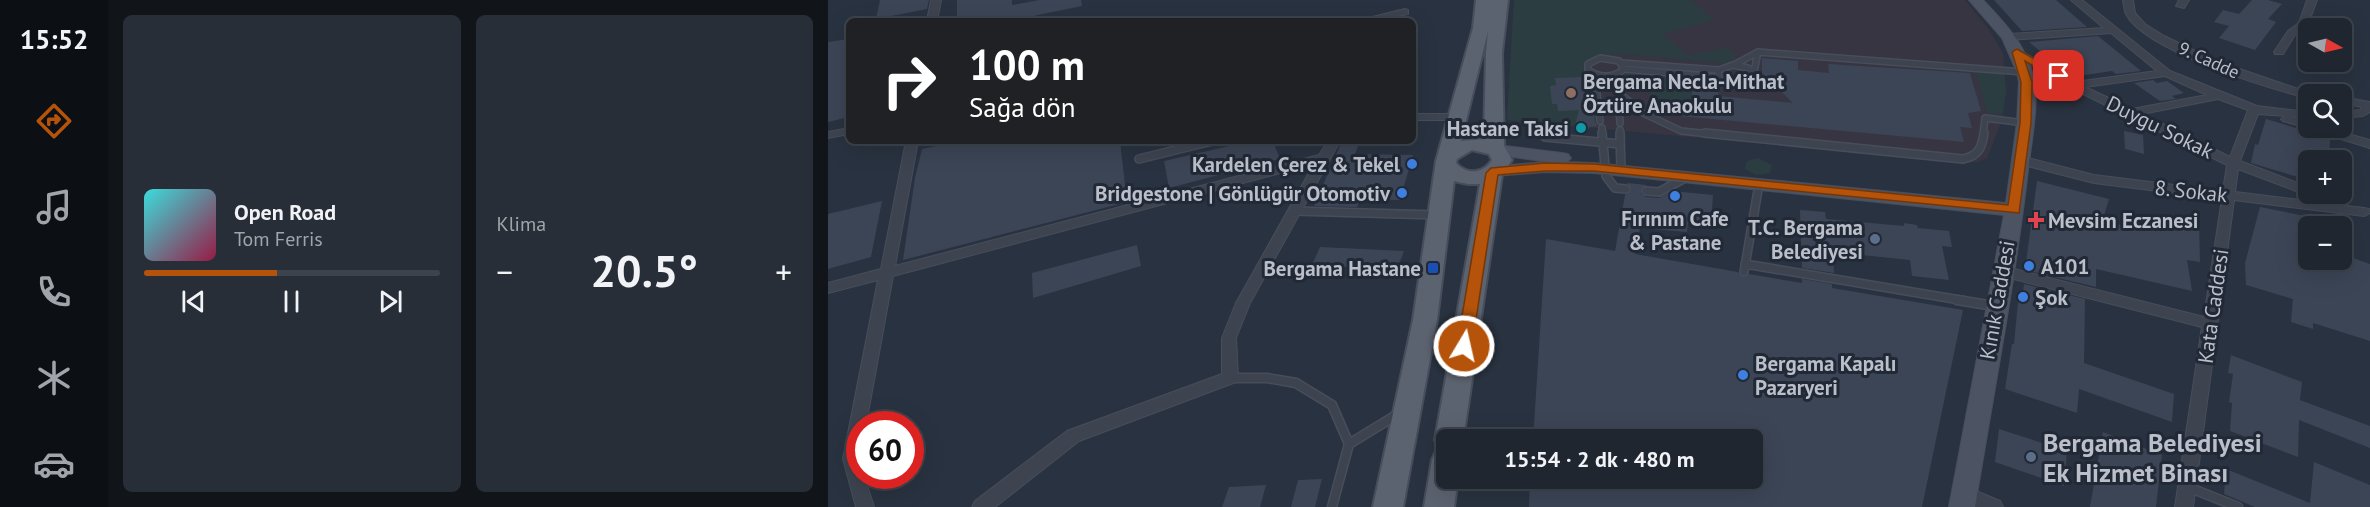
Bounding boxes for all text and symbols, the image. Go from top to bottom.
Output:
north arrow [2298,18,2352,72]
map controls [2298,18,2352,270]
text: 15:52 [20,22,88,56]
street label: 9. Cadde [2175,36,2243,84]
text: 100 m [969,37,1085,92]
icon: right [870,42,948,120]
pin [2033,50,2084,101]
icon: arrive [2042,59,2075,92]
place label: Bergama Necla-Mithat Öztüre Anaokulu [1583,68,1785,119]
button: search [2298,84,2352,138]
marker: Bergama Necla-Mithat Öztüre Anaokulu [1564,86,1578,100]
street label: Duygu Sokak [2102,89,2218,165]
text: Sağa dön [969,90,1076,124]
icon: directions [33,100,75,142]
place label: Hastane Taksi [1447,115,1569,142]
marker: Hastane Taksi [1574,121,1588,135]
button: + [2298,150,2352,204]
place label: Kardelen Çerez & Tekel [1192,151,1401,178]
marker: Kardelen Çerez & Tekel [1405,157,1419,171]
street label: 8. Sokak [2153,174,2229,208]
place label: Bridgestone | Gönlügür Otomotiv [1095,180,1391,207]
icon: music [33,186,75,228]
marker: Bridgestone | Gönlügür Otomotiv [1395,186,1409,200]
marker: Fırınım Cafe & Pastane [1668,189,1682,203]
text: Open Road [234,198,336,226]
place label: Fırınım Cafe & Pastane [1621,205,1729,256]
place label: Mevsim Eczanesi [2048,207,2198,234]
text: Klima [497,211,546,237]
marker: Mevsim Eczanesi [2029,213,2043,227]
place label: T.C. Bergama Belediyesi [1748,214,1863,265]
button: − [2298,216,2352,270]
text: Tom Ferris [234,226,323,252]
marker: T.C. Bergama Belediyesi [1868,232,1882,246]
street label: Kınık Caddesi [1973,238,2021,362]
text: 20.5° [591,241,698,299]
street label: Kata Caddesi [2192,247,2234,365]
text: − [497,250,513,293]
text: + [775,250,792,293]
place label: A101 [2041,253,2089,280]
place label: Bergama Hastane [1263,255,1421,282]
marker: A101 [2022,259,2036,273]
marker: Bergama Hastane [1426,261,1440,275]
icon: phone [33,271,75,313]
place label: Şok [2035,284,2068,311]
icon: previous [177,285,210,318]
icon: pause [275,285,308,318]
icon: next [374,285,407,318]
marker: Şok [2016,290,2030,304]
position arrow [1432,314,1496,378]
place label: Bergama Kapalı Pazaryeri [1755,350,1896,401]
icon: climate [33,357,75,399]
marker: Bergama Kapalı Pazaryeri [1736,368,1750,382]
speed limit sign: 60 [846,411,924,489]
place label: Bergama Belediyesi Ek Hizmet Binası [2043,426,2262,489]
icon: car [33,443,75,485]
text: 15:54 · 2 dk · 480 m [1505,445,1694,473]
marker: Bergama Belediyesi Ek Hizmet Binası [2024,450,2038,464]

